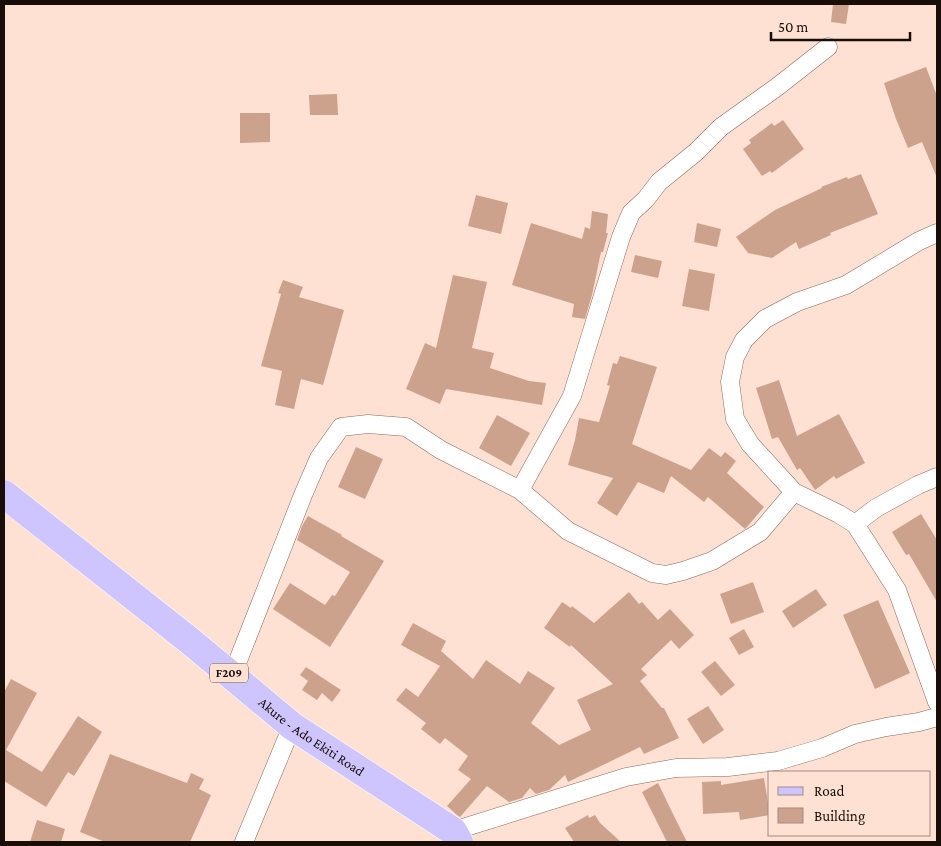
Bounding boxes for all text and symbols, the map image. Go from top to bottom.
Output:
scale bar [771,10,910,42]
text: 50 m [778,19,808,35]
road number: F209 [210,664,248,682]
street label: Akure - Ado Ekiti Road [256,694,368,779]
legend [768,771,931,836]
text: Road [814,783,845,799]
text: Building [814,808,865,825]

